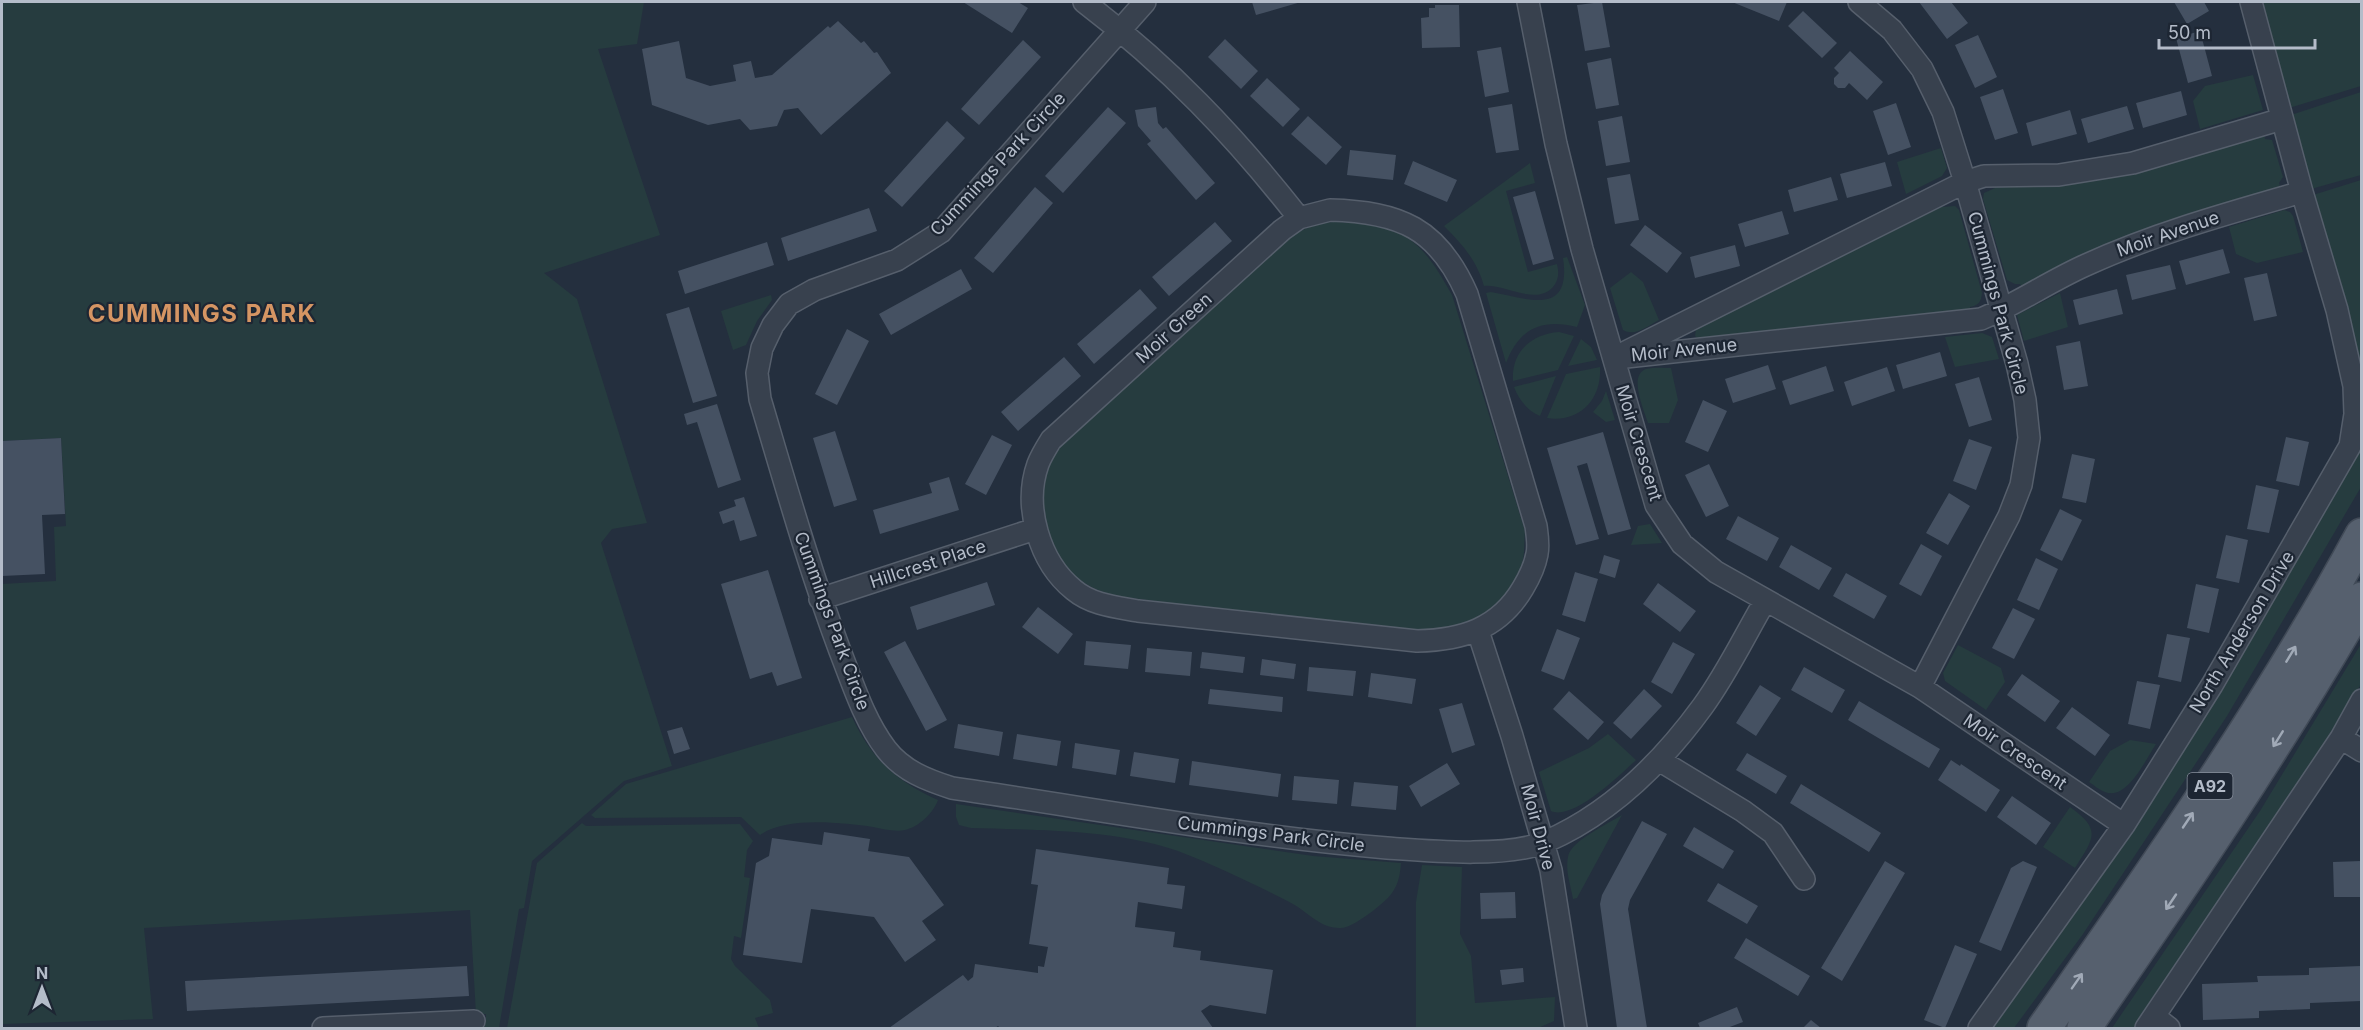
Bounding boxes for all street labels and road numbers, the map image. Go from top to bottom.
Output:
street label: Cummings Park Circle [926,88,1070,240]
street label: Moir Avenue [2114,206,2222,261]
street label: Cummings Park Circle [1964,209,2033,397]
street label: Moir Green [1131,288,1216,367]
street label: Moir Avenue [1630,333,1738,366]
street label: Moir Crescent [1612,382,1667,503]
street label: Cummings Park Circle [790,529,875,713]
street label: Hillcrest Place [867,535,989,592]
street label: North Anderson Drive [2185,547,2298,716]
street label: Moir Crescent [1960,709,2071,794]
road number: A92 [2188,773,2232,799]
street label: Moir Drive [1517,782,1560,872]
street label: Cummings Park Circle [1176,812,1366,855]

